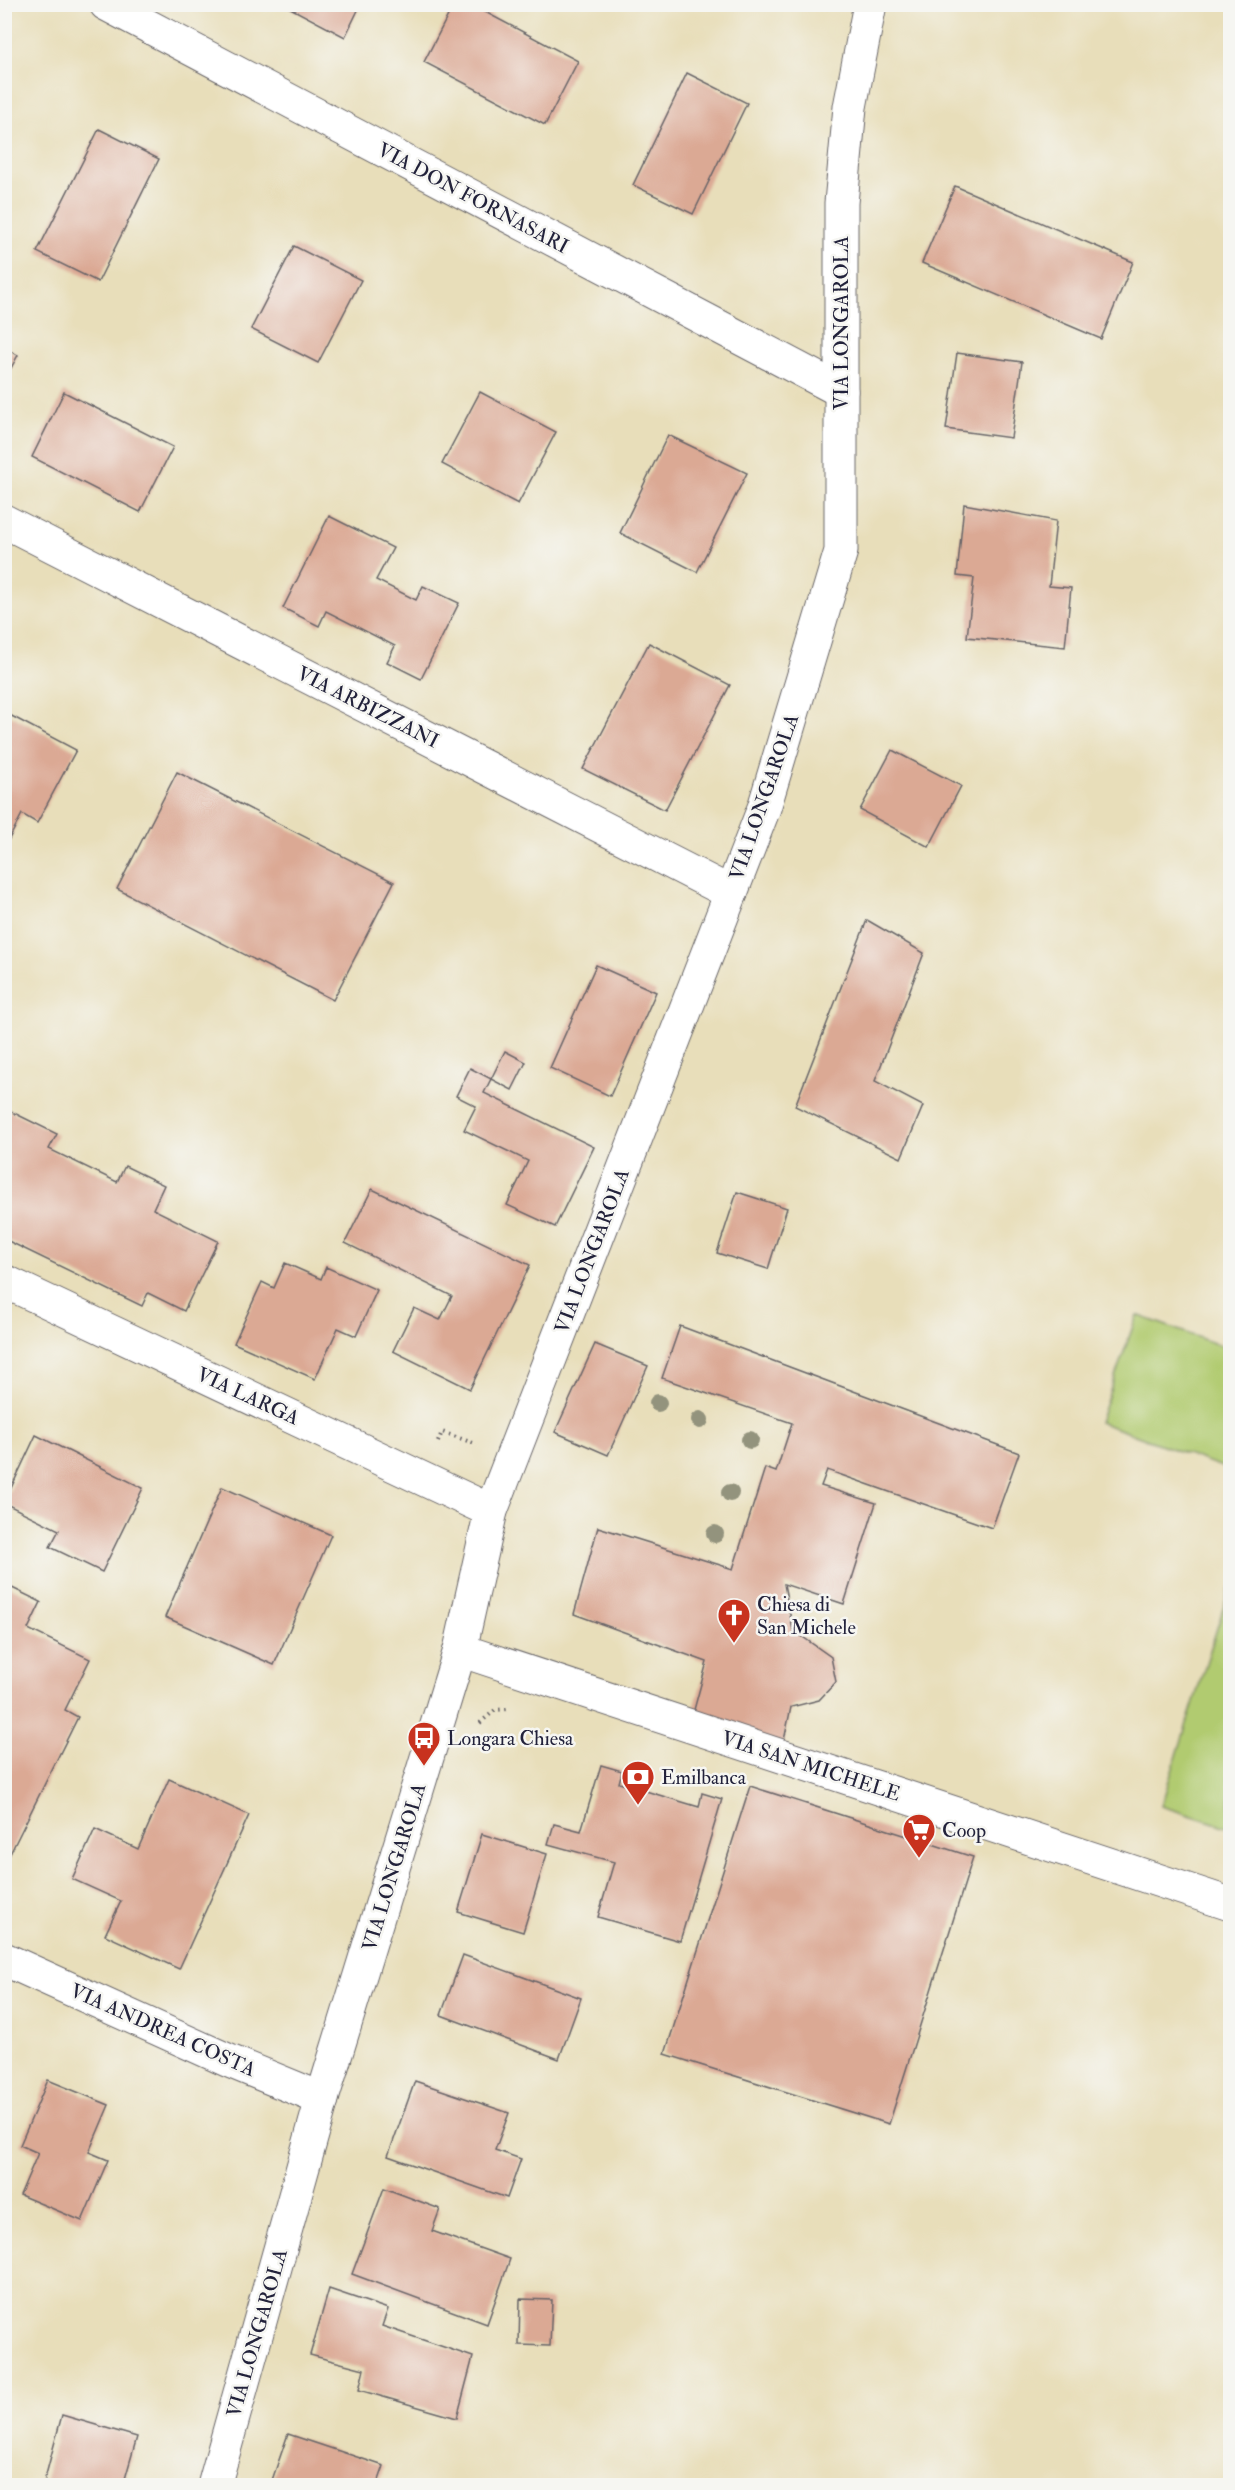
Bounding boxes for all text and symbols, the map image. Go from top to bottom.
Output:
street label: VIA DON FORNASARI [373,137,573,259]
street label: VIA LONGAROLA [829,236,854,410]
street label: VIA ARBIZZANI [293,660,443,754]
street label: VIA LONGAROLA [724,710,804,883]
street label: VIA LONGAROLA [549,1165,635,1337]
street label: VIA LARGA [193,1361,303,1431]
place label: Chiesa di San Michele [757,1592,856,1640]
church icon: Chiesa di San Michele [716,1597,752,1644]
bus stop icon: Longara Chiesa [406,1720,442,1767]
street label: VIA SAN MICHELE [718,1725,904,1807]
place label: Longara Chiesa [447,1726,574,1751]
bank icon: Emilbanca [620,1759,656,1806]
place label: Emilbanca [661,1765,747,1790]
street label: VIA LONGAROLA [357,1780,432,1954]
supermarket icon: Coop [901,1812,937,1859]
place label: Coop [942,1818,986,1844]
street label: VIA ANDREA COSTA [66,1978,260,2082]
street label: VIA LONGAROLA [221,2246,293,2420]

